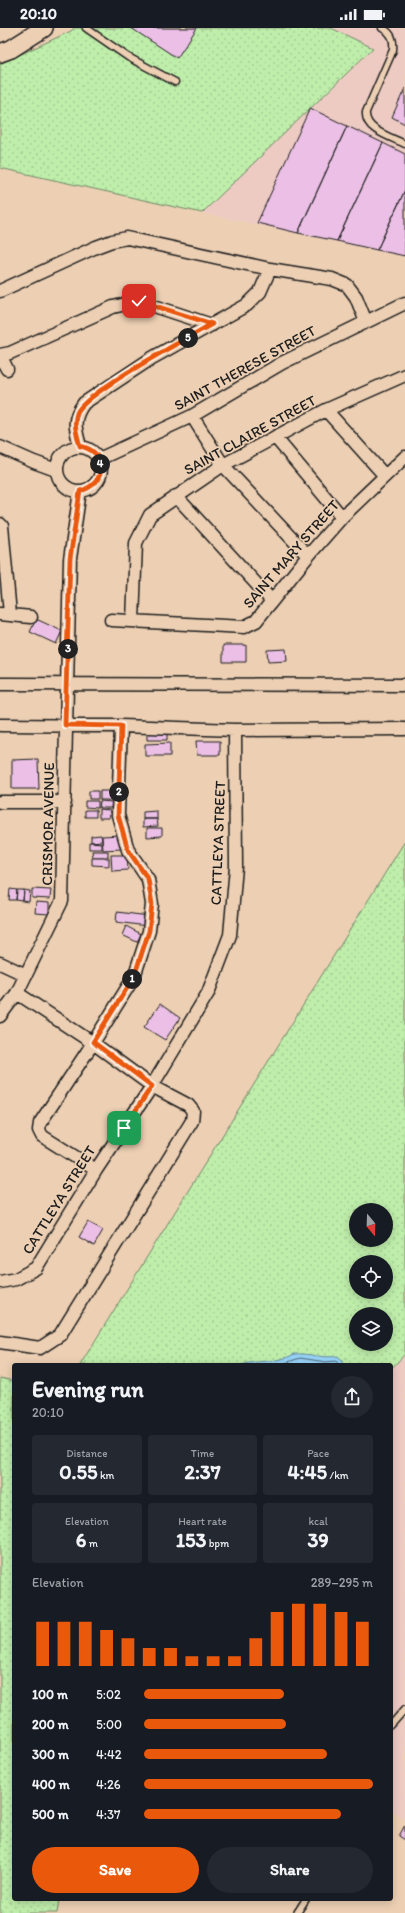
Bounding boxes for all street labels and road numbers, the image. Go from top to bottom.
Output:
street label: SAINT THERESE STREET [171,321,320,415]
street label: SAINT CLAIRE STREET [181,391,320,479]
street label: SAINT MARY STREET [239,496,343,612]
street label: CRISMOR AVENUE [38,762,58,886]
street label: CATTLEYA STREET [207,780,229,906]
street label: CATTLEYA STREET [18,1142,100,1258]

